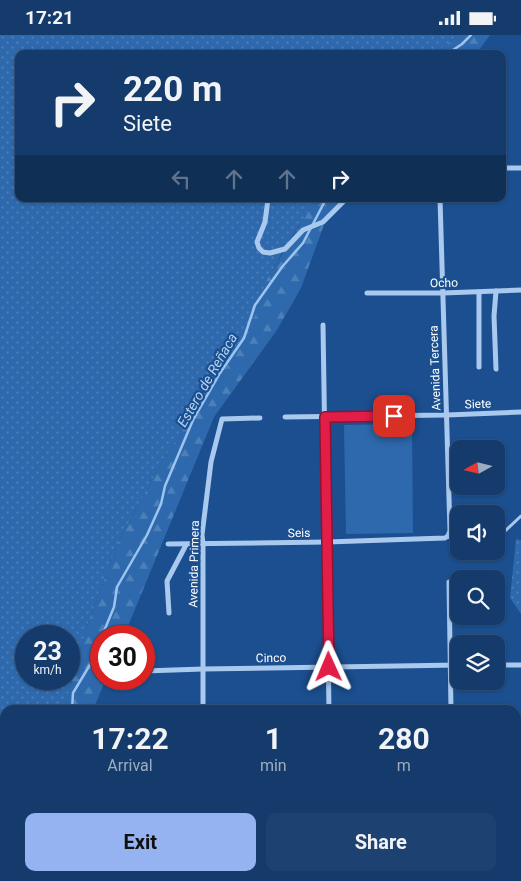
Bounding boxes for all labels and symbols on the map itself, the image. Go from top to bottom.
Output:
street label: Ocho [430,276,458,290]
street label: Avenida Tercera [427,325,443,411]
water label: Estero de Reñaca [174,330,240,430]
pin [373,395,415,437]
street label: Siete [464,397,492,411]
north arrow [450,440,505,495]
street label: Avenida Primera [186,520,202,608]
street label: Seis [288,526,310,540]
speed limit sign: 30 [90,625,155,690]
position arrow [302,640,354,692]
street label: Cinco [256,651,287,665]

